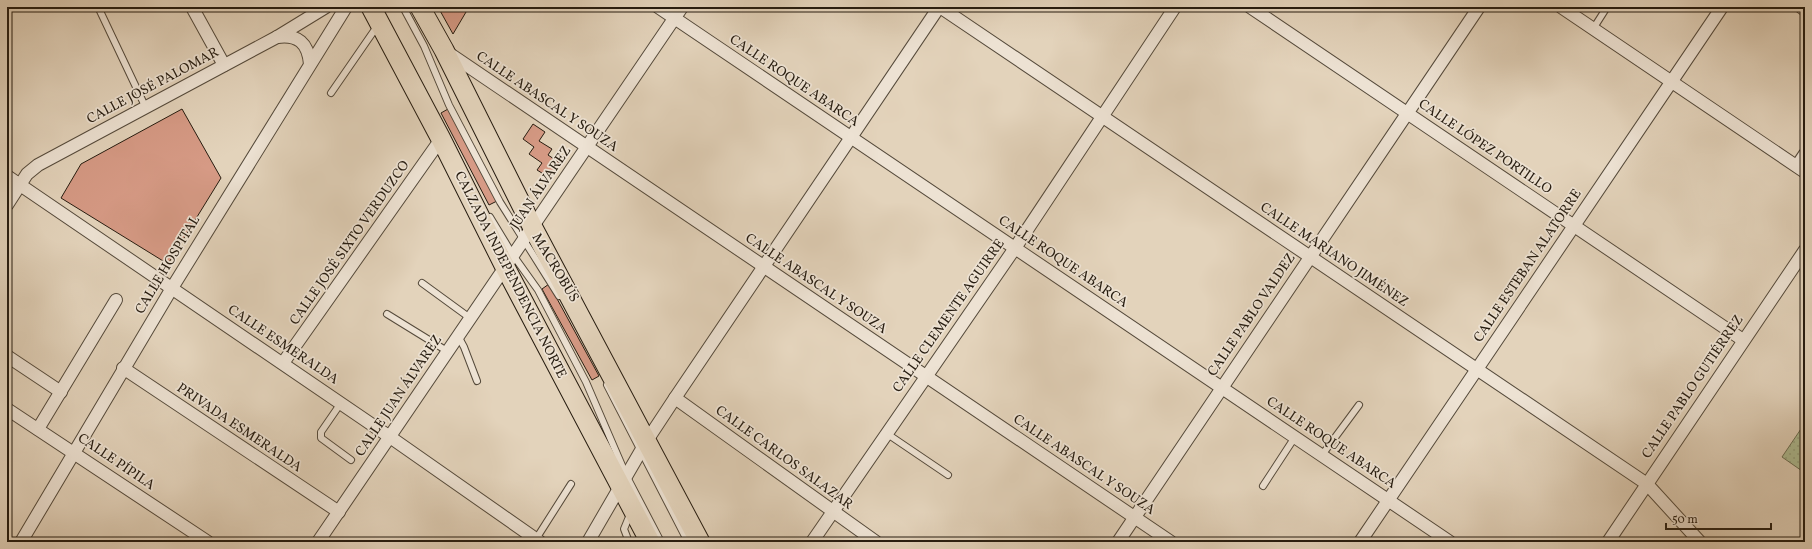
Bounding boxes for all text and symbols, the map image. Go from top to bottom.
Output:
street label: CALLE ROQUE ABARCA [725,30,863,132]
street label: CALLE JOSÉ PALOMAR [84,43,223,129]
street label: CALLE ABASCAL Y SOUZA [472,47,622,157]
street label: CALLE LÓPEZ PORTILLO [1414,94,1556,199]
street label: JUAN ÁLVAREZ [506,142,576,234]
street label: CALLE JOSÉ SIXTO VERDUZCO [286,157,414,329]
street label: CALZADA INDEPENDENCIA NORTE [449,168,571,382]
street label: CALLE ESTEBAN ALATORRE [1469,186,1587,346]
street label: CALLE MARIANO JIMÉNEZ [1256,198,1412,312]
street label: CALLE ROQUE ABARCA [994,211,1132,313]
street label: CALLE HOSPITAL [131,212,205,318]
street label: MACROBÚS [527,229,584,306]
street label: CALLE ABASCAL Y SOUZA [741,229,891,339]
street label: CALLE CLEMENTE AGUIRRE [889,235,1009,397]
street label: CALLE PABLO VALDEZ [1204,250,1300,380]
street label: CALLE ESMERALDA [224,301,342,389]
street label: CALLE PABLO GUTIÉRREZ [1638,311,1748,463]
street label: CALLE JUAN ÁLVAREZ [351,331,447,461]
street label: PRIVADA ESMERALDA [173,379,306,477]
street label: CALLE ROQUE ABARCA [1262,392,1400,494]
street label: CALLE CARLOS SALAZAR [711,402,857,515]
street label: CALLE ABASCAL Y SOUZA [1009,410,1159,520]
street label: CALLE PÍPILA [74,429,159,495]
scale bar [1666,505,1771,531]
text: 50 m [1672,512,1698,528]

